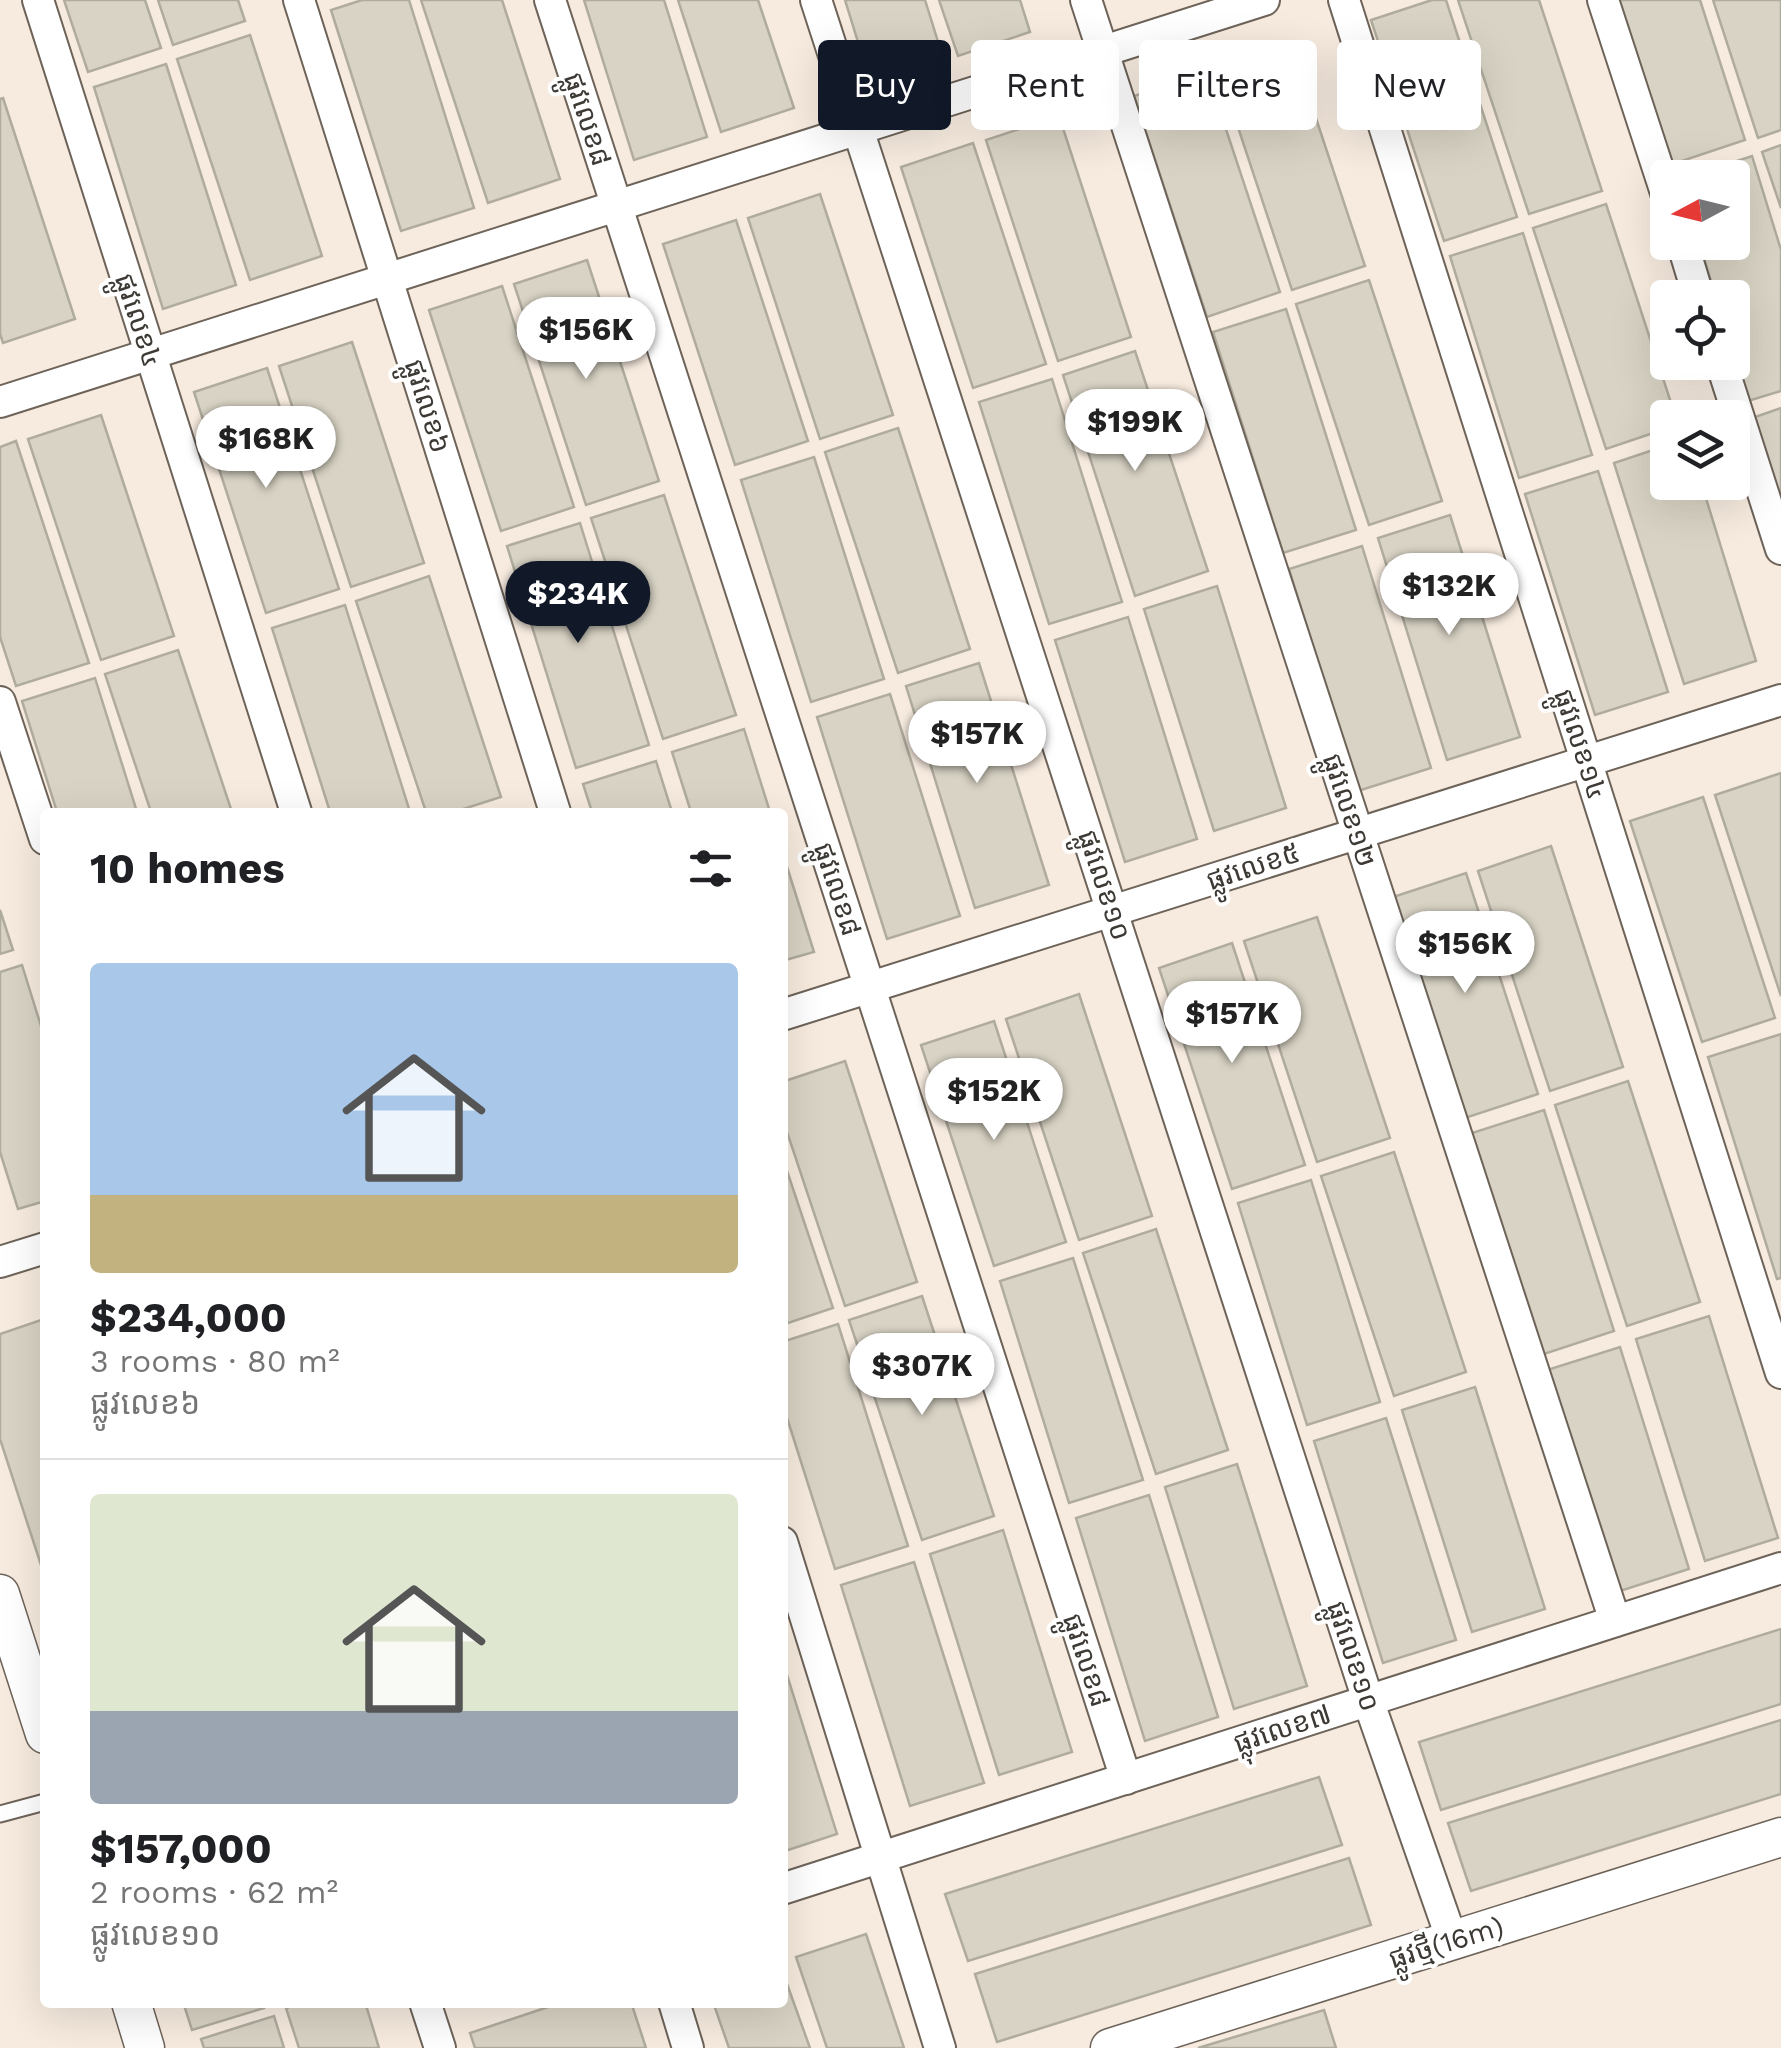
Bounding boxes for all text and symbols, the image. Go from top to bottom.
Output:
chip: Buy [818,40,951,130]
chip: Rent [971,40,1119,130]
chip: Filters [1139,40,1317,130]
chip: New [1337,40,1481,130]
street label: ផ្លូវលេខ៨ [549,68,618,173]
north arrow [1650,160,1750,260]
map controls [1650,160,1750,500]
street label: ផ្លូវលេខ៤ [100,269,169,374]
button: locate [1650,280,1750,380]
pin: $156K [516,297,656,382]
text: $156K [539,310,633,348]
street label: ផ្លូវលេខ៦ [390,355,457,460]
pin: $199K [1065,389,1205,474]
button: layers [1650,400,1750,500]
text: $199K [1087,402,1183,440]
pin: $168K [196,406,336,491]
text: $168K [218,419,314,457]
pin: $132K [1379,553,1519,638]
pin: $234K [508,561,648,646]
text: $132K [1402,566,1496,604]
text: $234K [527,574,629,612]
street label: ផ្លូវលេខ១៤ [1539,685,1614,806]
pin: $157K [907,701,1047,786]
text: $157K [930,714,1024,752]
street label: ផ្លូវលេខ១២ [1308,749,1383,874]
street label: ផ្លូវលេខ១០ [1063,826,1138,947]
street label: ផ្លូវលេខ៥ [1202,836,1307,905]
street label: ផ្លូវលេខ៨ [799,838,868,943]
icon: filters [683,841,738,896]
text: 10 homes [90,844,285,893]
pin: $156K [1395,911,1535,996]
text: $156K [1418,924,1512,962]
pin: $157K [1162,981,1302,1066]
text: $157K [1185,994,1279,1032]
icon: home [324,1028,504,1208]
pin: $152K [924,1058,1064,1143]
text: $152K [947,1071,1041,1109]
text: $234,000 [90,1293,287,1342]
pin: $307K [852,1333,992,1418]
text: 3 rooms · 80 m² [90,1342,340,1380]
text: $307K [872,1346,972,1384]
text: ផ្លូវលេខ៦ [90,1384,200,1422]
icon: home [324,1559,504,1739]
street label: ផ្លូវលេខ១០ [1312,1597,1387,1718]
street label: ផ្លូវលេខ៨ [1048,1609,1117,1714]
street label: ផ្លុវលេខ៧ [1229,1697,1338,1769]
text: $157,000 [90,1824,272,1873]
text: 2 rooms · 62 m² [90,1873,338,1911]
street label: ផ្លូវថ្មី(16m) [1384,1908,1510,1983]
text: ផ្លូវលេខ១០ [90,1915,221,1953]

